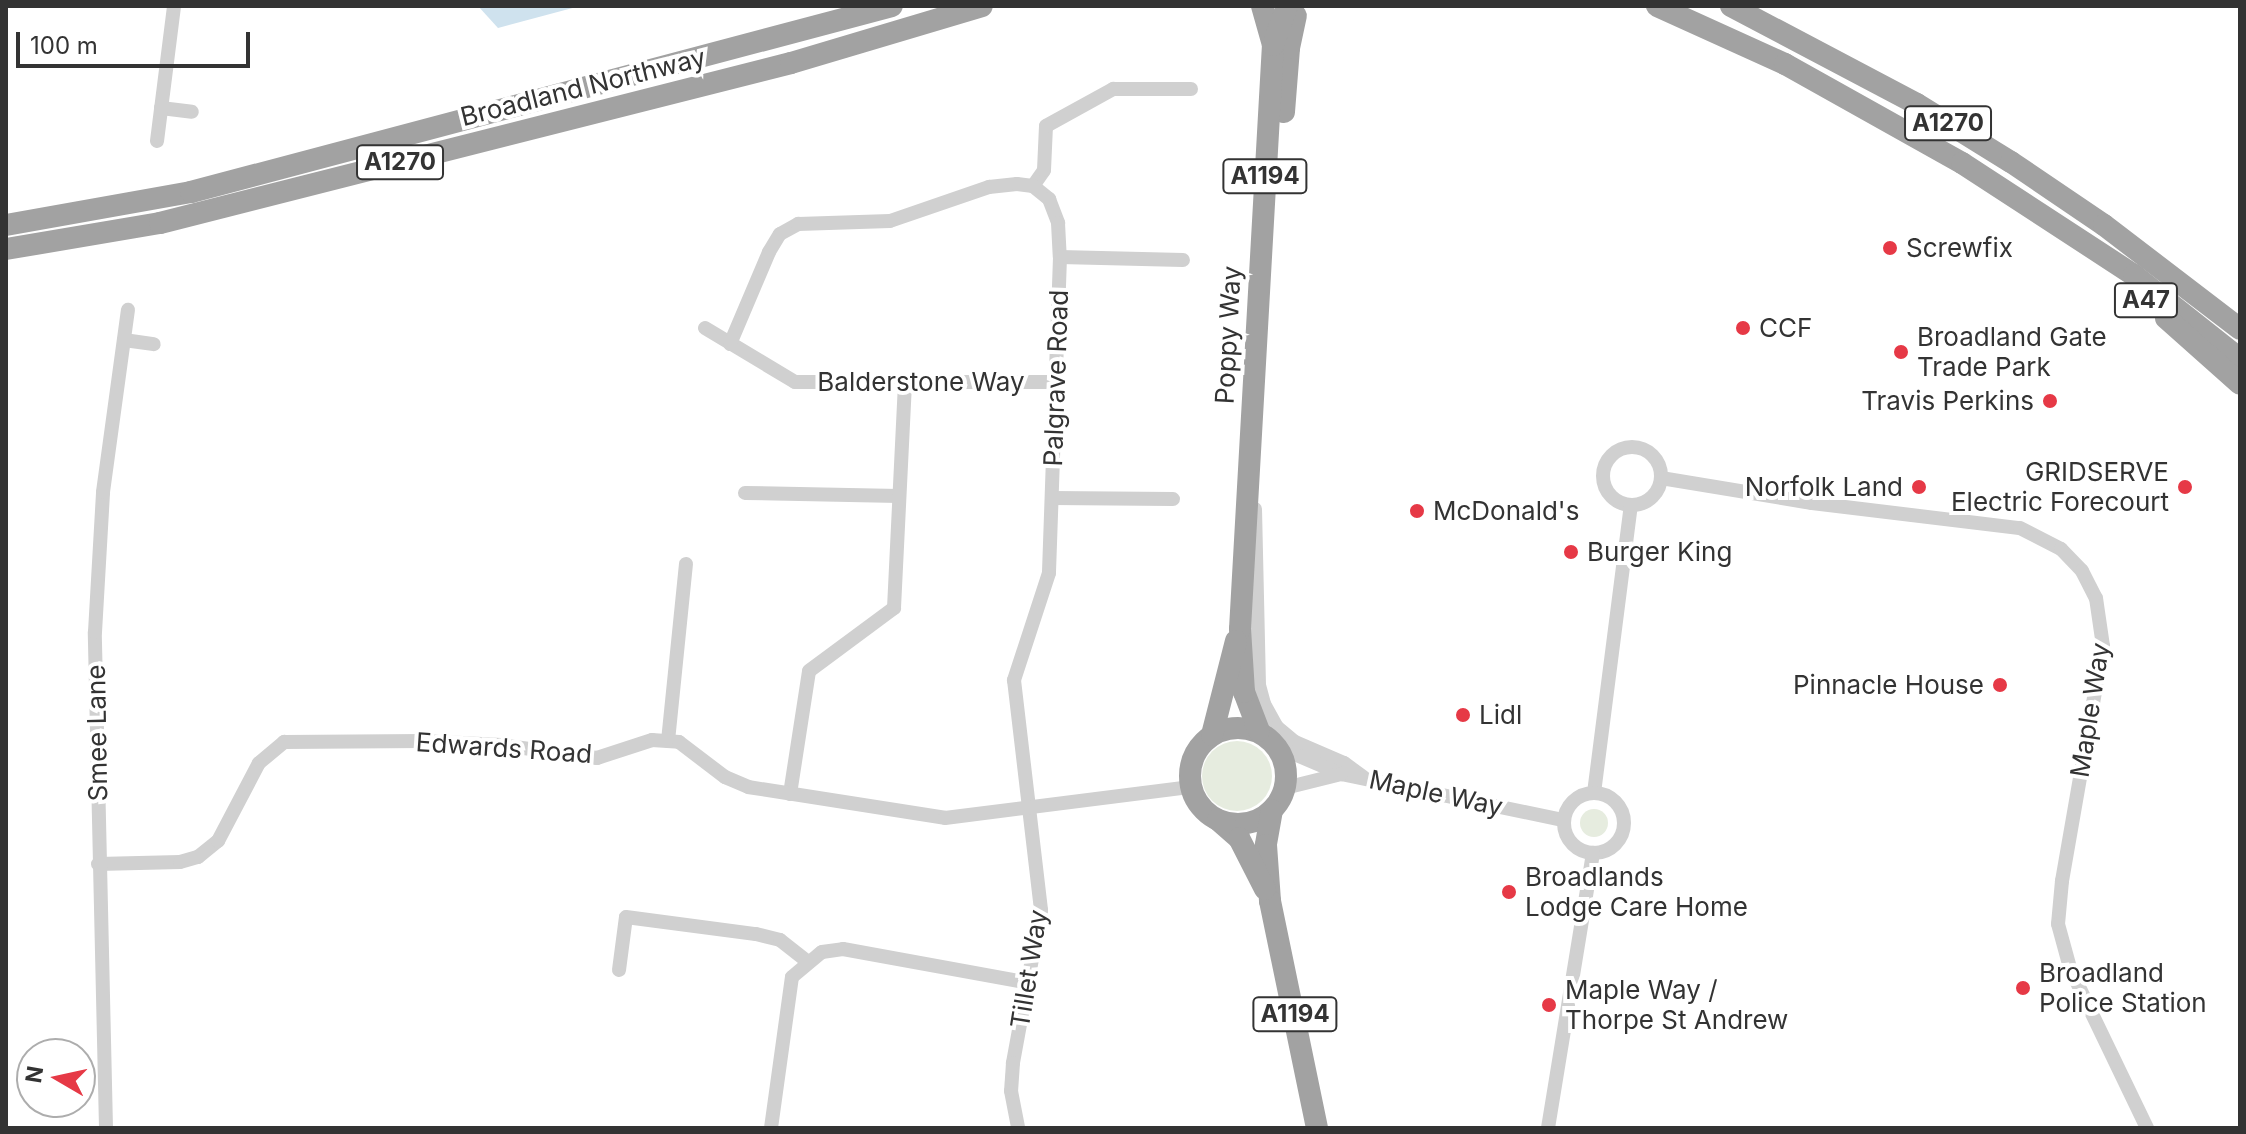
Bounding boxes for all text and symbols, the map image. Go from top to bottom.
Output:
scale bar [20,16,254,66]
text: 100 m [30,31,98,60]
street label: Broadland Northway [457,41,709,133]
road number: A1270 [1904,103,1992,143]
road number: A1270 [356,142,444,182]
road number: A1194 [1221,156,1309,196]
place label: Screwfix [1906,232,2013,264]
marker: Screwfix [1881,239,1899,257]
street label: Poppy Way [1209,265,1247,405]
road number: A47 [2112,280,2180,320]
street label: Palgrave Road [1037,289,1075,467]
place label: CCF [1759,312,1812,344]
marker: CCF [1734,319,1752,337]
place label: Broadland Gate Trade Park [1917,321,2107,382]
marker: Broadland Gate Trade Park [1892,343,1910,361]
street label: Balderstone Way [817,366,1025,398]
place label: Travis Perkins [1861,385,2034,417]
marker: Travis Perkins [2041,392,2059,410]
place label: GRIDSERVE Electric Forecourt [1951,456,2169,518]
place label: Norfolk Land [1745,471,1903,503]
marker: Norfolk Land [1910,478,1928,496]
marker: GRIDSERVE Electric Forecourt [2176,478,2194,496]
place label: McDonald's [1433,495,1579,527]
marker: McDonald's [1408,502,1426,520]
place label: Burger King [1587,536,1732,568]
marker: Burger King [1562,543,1580,561]
street label: Maple Way [2064,640,2116,780]
street label: Smee Lane [80,664,114,802]
place label: Pinnacle House [1793,669,1984,701]
marker: Pinnacle House [1991,676,2009,694]
place label: Lidl [1479,699,1522,731]
marker: Lidl [1454,706,1472,724]
street label: Edwards Road [415,726,593,770]
street label: Maple Way [1366,764,1506,822]
place label: Broadlands Lodge Care Home [1525,861,1748,922]
marker: Broadlands Lodge Care Home [1500,883,1518,901]
street label: Tillet Way [1004,907,1054,1031]
place label: Broadland Police Station [2039,957,2207,1018]
place label: Maple Way / Thorpe St Andrew [1565,974,1788,1036]
marker: Broadland Police Station [2014,979,2032,997]
road number: A1194 [1251,994,1339,1034]
marker: Maple Way / Thorpe St Andrew [1540,996,1558,1014]
north arrow [16,1038,96,1118]
text: N [20,1064,48,1085]

